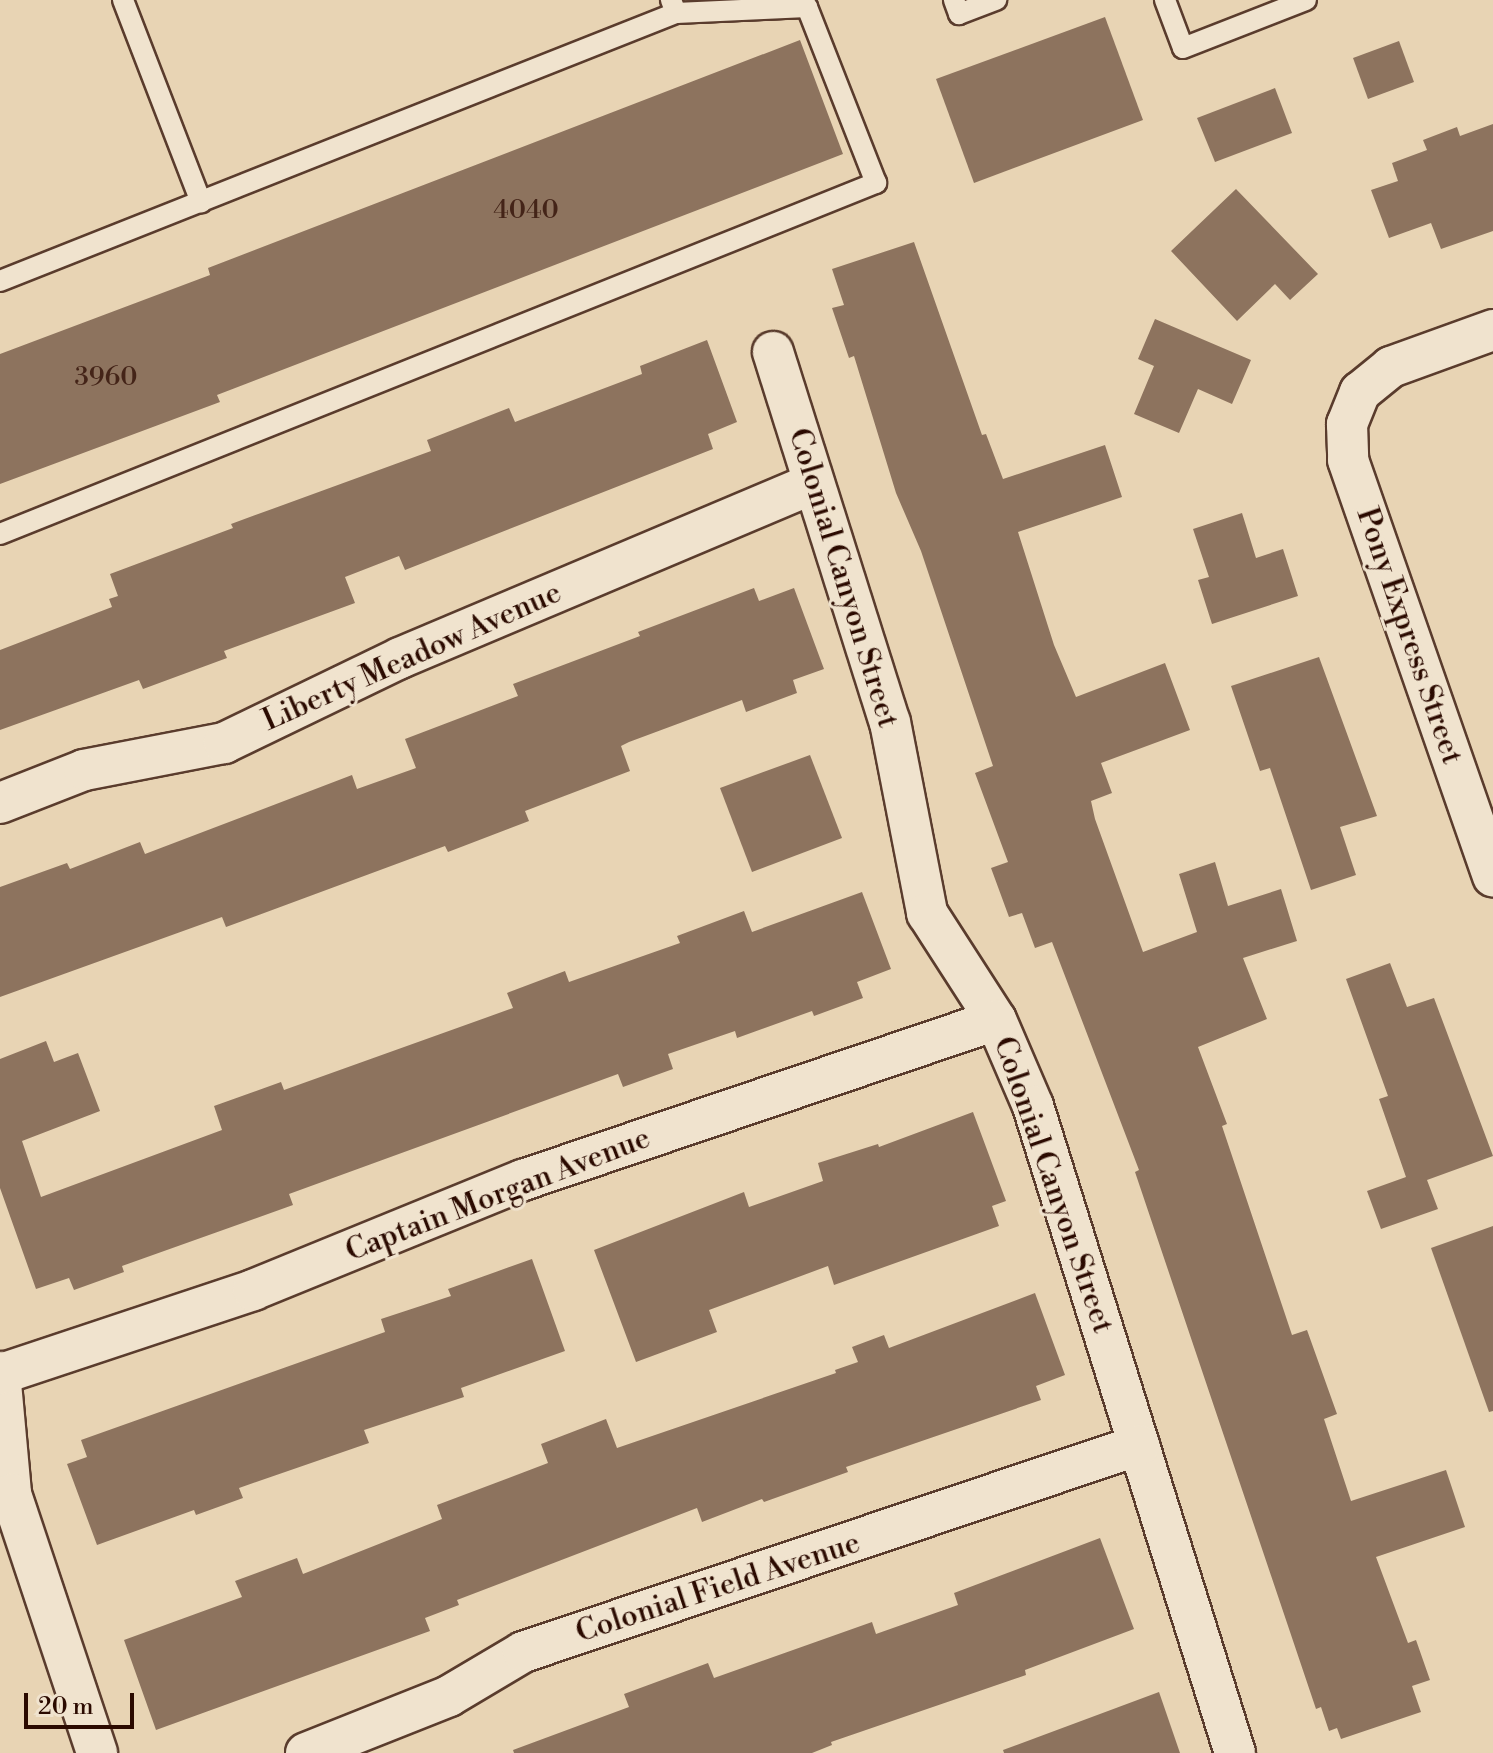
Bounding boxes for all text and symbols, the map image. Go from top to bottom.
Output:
house number: 4040 [493,195,559,227]
house number: 3960 [74,362,138,394]
street label: Colonial Canyon Street [780,424,906,732]
street label: Pony Express Street [1348,503,1470,769]
street label: Liberty Meadow Avenue [257,575,567,739]
street label: Colonial Canyon Street [985,1032,1121,1338]
street label: Captain Morgan Avenue [341,1120,655,1270]
street label: Colonial Field Avenue [571,1525,865,1651]
scale bar [28,1677,138,1727]
text: 20 m [38,1692,94,1722]

